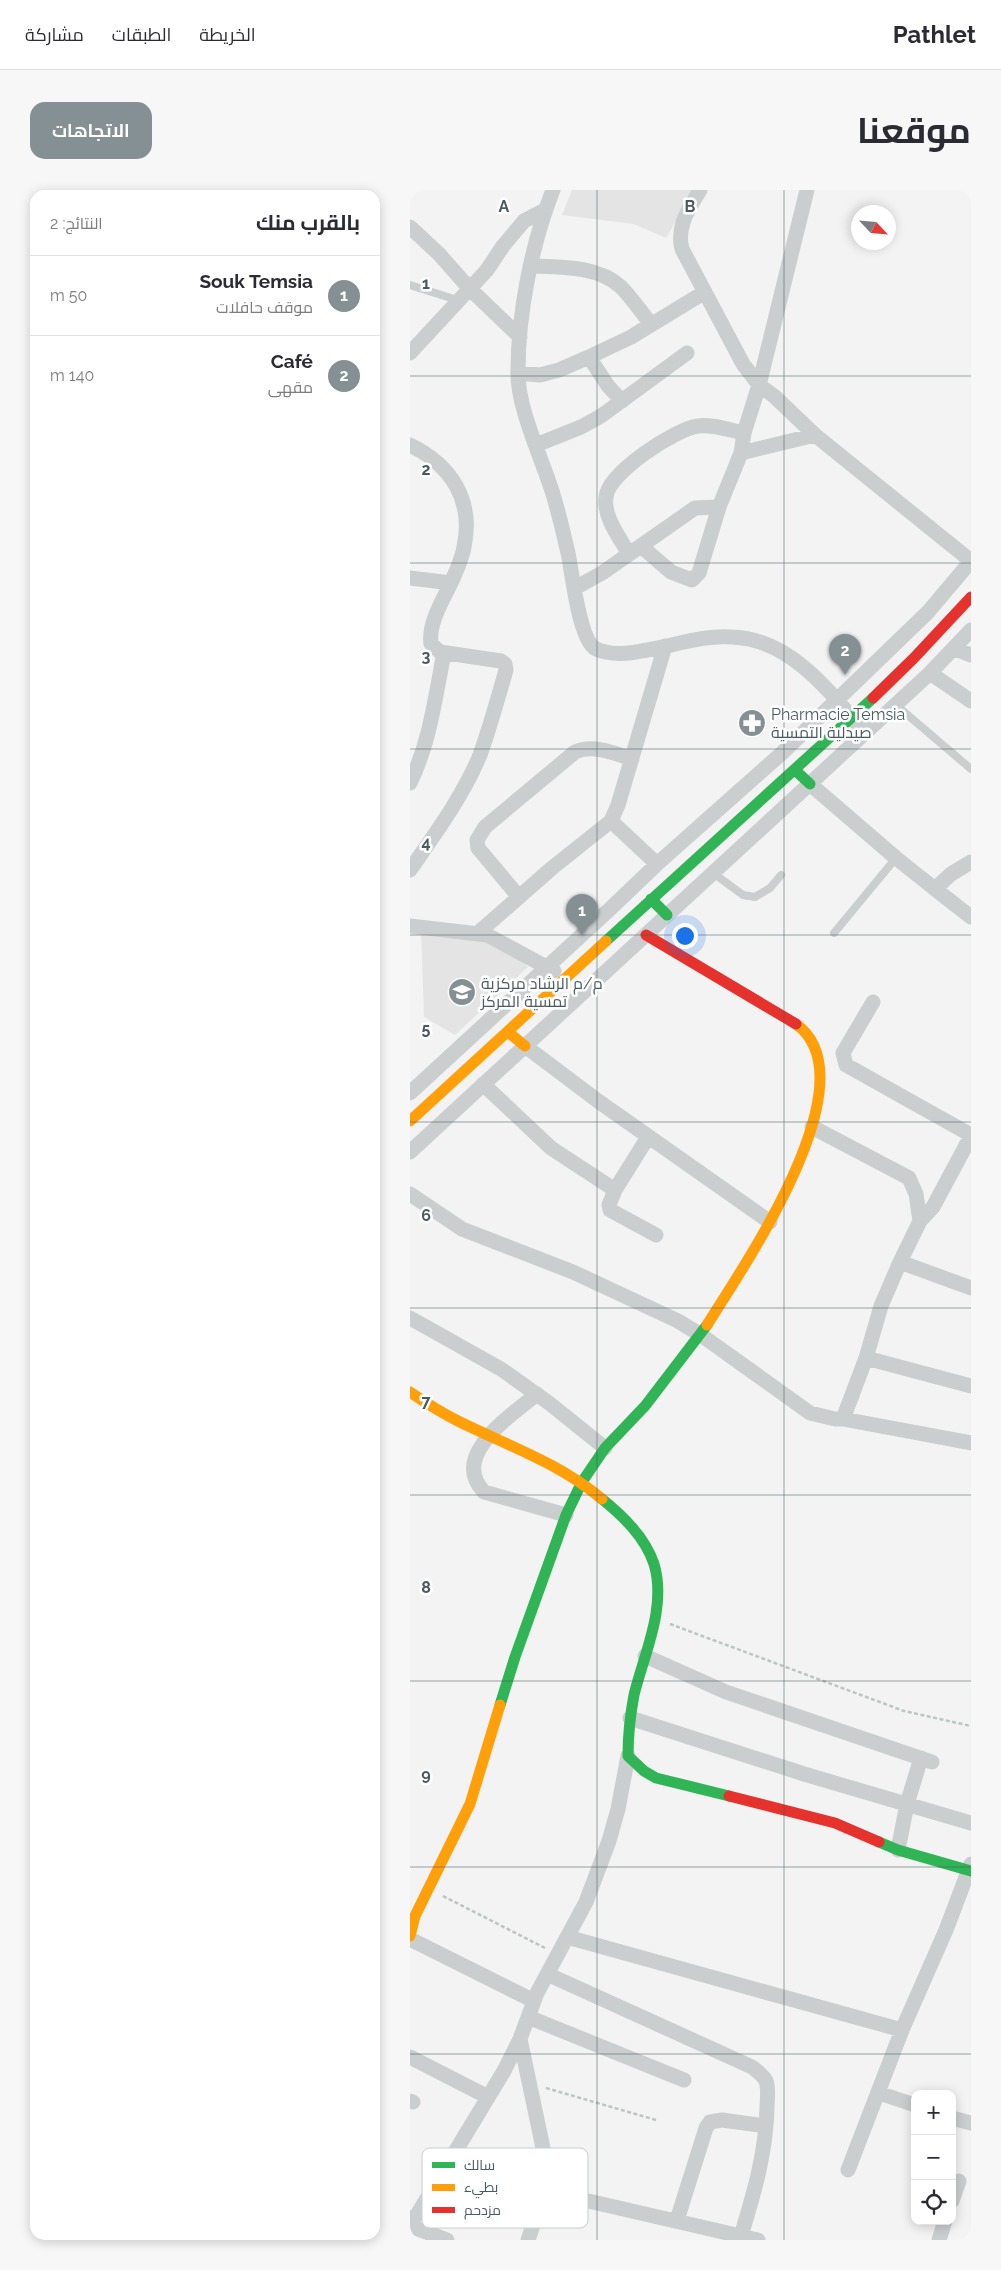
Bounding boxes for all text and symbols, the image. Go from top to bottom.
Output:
text: Pathlet [893,20,976,49]
text: مشاركة [25,24,84,45]
text: الطبقات [112,24,171,45]
text: الخريطة [199,24,256,45]
button: الاتجاهات [30,102,152,159]
text: موقعنا [857,110,971,151]
text: A [499,197,510,216]
text: B [685,197,696,216]
north arrow [851,205,896,250]
text: بالقرب منك [256,210,360,235]
text: النتائج: 2 [50,214,103,233]
text: Souk Temsia [199,270,313,292]
text: 1 [422,274,430,293]
text: 50 m [50,286,87,305]
text: 1 [340,286,348,305]
text: موقف حافلات [216,298,313,317]
text: Café [271,350,313,372]
text: 140 m [50,366,94,385]
text: 2 [339,366,349,385]
text: مقهى [268,378,313,397]
text: 2 [421,460,431,479]
pin: 2 [829,634,861,675]
text: 3 [422,647,431,666]
place label: Pharmacie Temsia صيدلية التمسية [771,705,905,742]
pharmacy icon: Pharmacie Temsia صيدلية التمسية [737,708,767,738]
text: 4 [421,833,431,852]
pin: 1 [566,894,598,935]
your location [672,923,698,949]
place label: م/م الرشاد مركزية تمسية المركز [480,974,603,1011]
school or university icon: م/م الرشاد مركزية تمسية المركز [447,977,477,1007]
text: 5 [422,1019,431,1038]
text: 6 [421,1206,431,1225]
text: 7 [422,1392,431,1411]
text: 8 [421,1578,431,1597]
text: 9 [421,1765,431,1784]
map controls [911,2090,956,2225]
button: + [911,2090,956,2135]
button: − [911,2135,956,2180]
legend [422,2148,588,2228]
text: سالك [464,2157,495,2173]
text: بطيء [464,2179,498,2199]
button: locate [911,2180,956,2225]
text: مزدحم [464,2202,501,2220]

